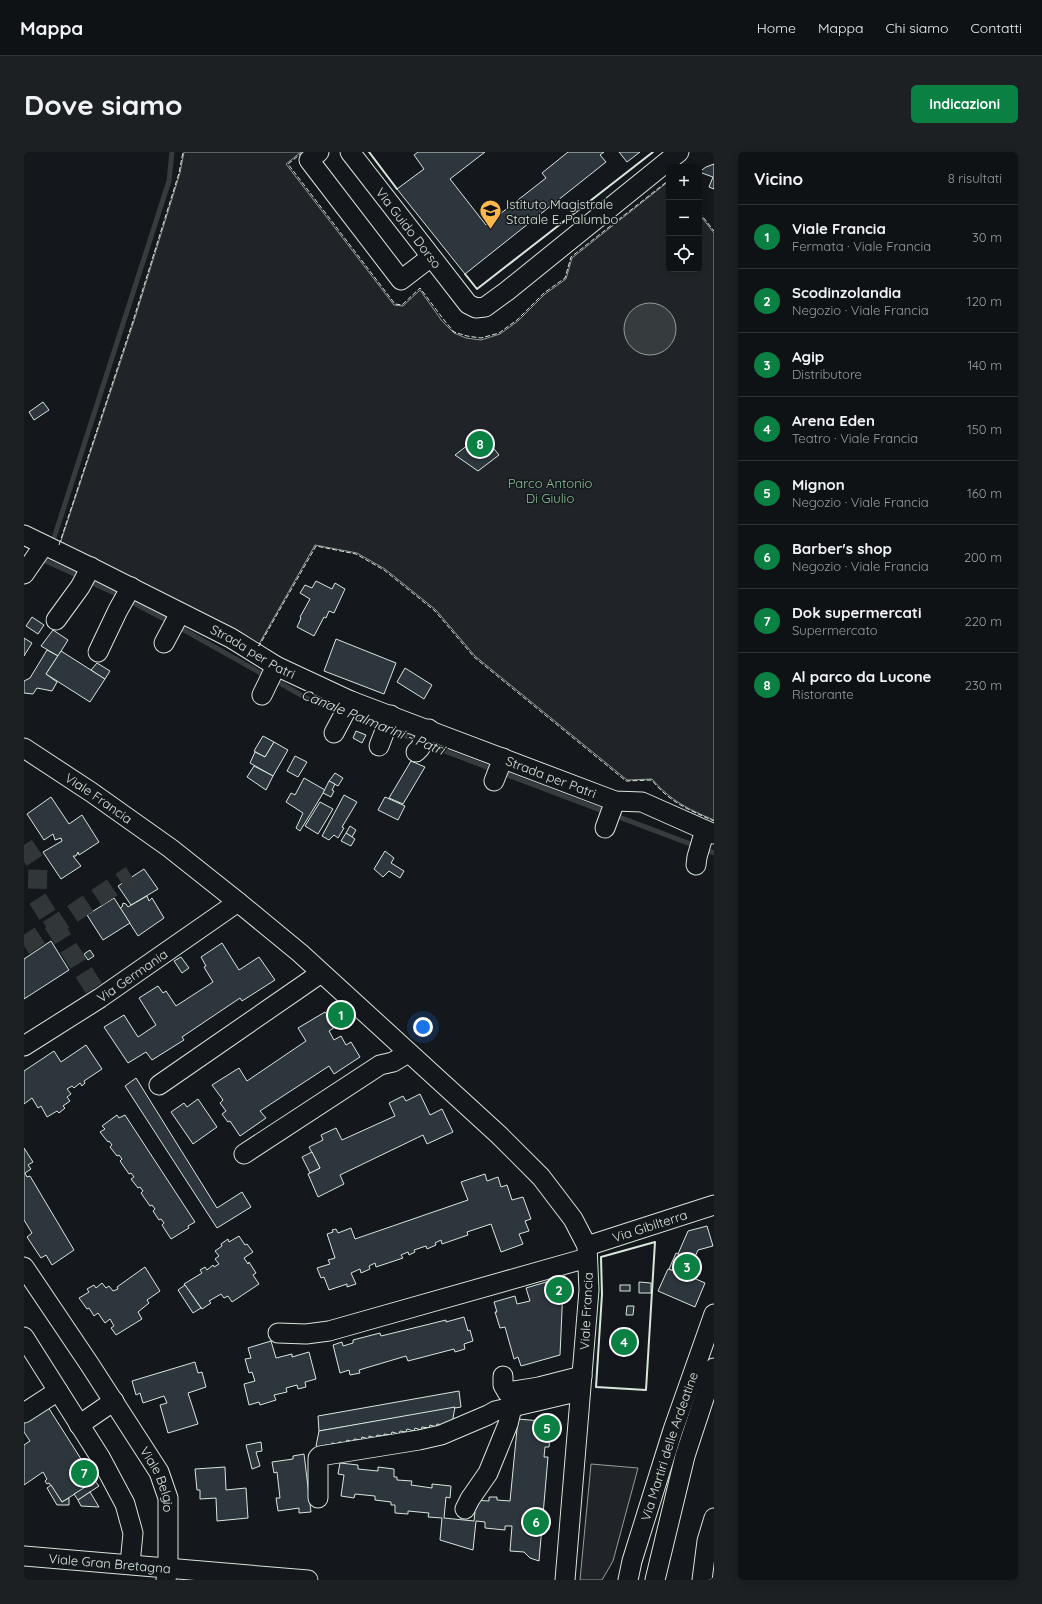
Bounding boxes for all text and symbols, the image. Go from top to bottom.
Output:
text: Mappa [20,16,83,40]
text: Home [757,19,796,37]
text: Mappa [818,19,863,37]
text: Chi siamo [885,19,949,37]
text: Contatti [971,19,1022,37]
button: Indicazioni [911,85,1018,123]
text: Dove siamo [24,87,183,122]
map controls [666,164,702,272]
button: + [666,164,702,200]
text: Vicino [754,168,803,189]
text: 8 risultati [948,170,1002,186]
street label: Via Guido Dorso [373,184,445,271]
place label: Istituto Magistrale Statale E. Palumbo [506,196,619,227]
school or university icon: Istituto Magistrale Statale E. Palumbo [478,198,504,231]
button: − [666,200,702,236]
text: Viale Francia [792,219,886,238]
text: 1 [764,229,770,245]
text: 30 m [972,229,1002,245]
button: locate [666,236,702,272]
text: Fermata · Viale Francia [792,238,931,254]
text: Scodinzolandia [792,283,901,302]
text: 2 [763,293,771,309]
text: 120 m [967,293,1002,309]
text: Negozio · Viale Francia [792,302,929,318]
text: Agip [792,347,824,366]
text: 3 [764,357,770,373]
text: 140 m [967,357,1002,373]
text: Distributore [792,366,862,382]
text: Arena Eden [792,411,875,430]
text: 4 [763,421,771,437]
text: 150 m [967,421,1002,437]
pin: 8 [467,429,493,459]
text: Teatro · Viale Francia [792,430,918,446]
park label: Parco Antonio Di Giulio [508,475,592,506]
text: Mignon [792,475,845,494]
text: 5 [763,485,771,501]
text: 160 m [967,485,1002,501]
text: Negozio · Viale Francia [792,494,929,510]
text: Barber's shop [792,539,892,558]
text: 6 [763,549,771,565]
text: 200 m [964,549,1002,565]
text: Negozio · Viale Francia [792,558,929,574]
text: Dok supermercati [792,603,922,622]
text: 7 [763,613,771,629]
text: 220 m [964,613,1002,629]
street label: Strada per Patri [208,621,298,682]
text: Supermercato [792,622,878,638]
text: Al parco da Lucone [792,667,931,686]
text: 8 [763,677,771,693]
text: 230 m [965,677,1002,693]
water label: Canale Palmarini - Patri [299,685,449,760]
text: Ristorante [792,686,854,702]
street label: Strada per Patri [504,752,599,801]
street label: Viale Francia [62,769,136,827]
street label: Via Germania [94,946,170,1006]
pin: 1 [328,1000,354,1030]
your location [413,1017,433,1037]
street label: Via Gibilterra [610,1206,689,1245]
pin: 3 [674,1252,700,1282]
street label: Viale Francia [576,1272,596,1350]
pin: 2 [546,1275,572,1305]
pin: 4 [611,1327,637,1357]
street label: Via Martiri delle Ardeatine [637,1370,701,1523]
pin: 5 [534,1413,560,1443]
street label: Viale Belgio [137,1443,177,1512]
pin: 7 [71,1458,97,1488]
pin: 6 [523,1507,549,1537]
street label: Viale Gran Bretagna [48,1550,171,1576]

